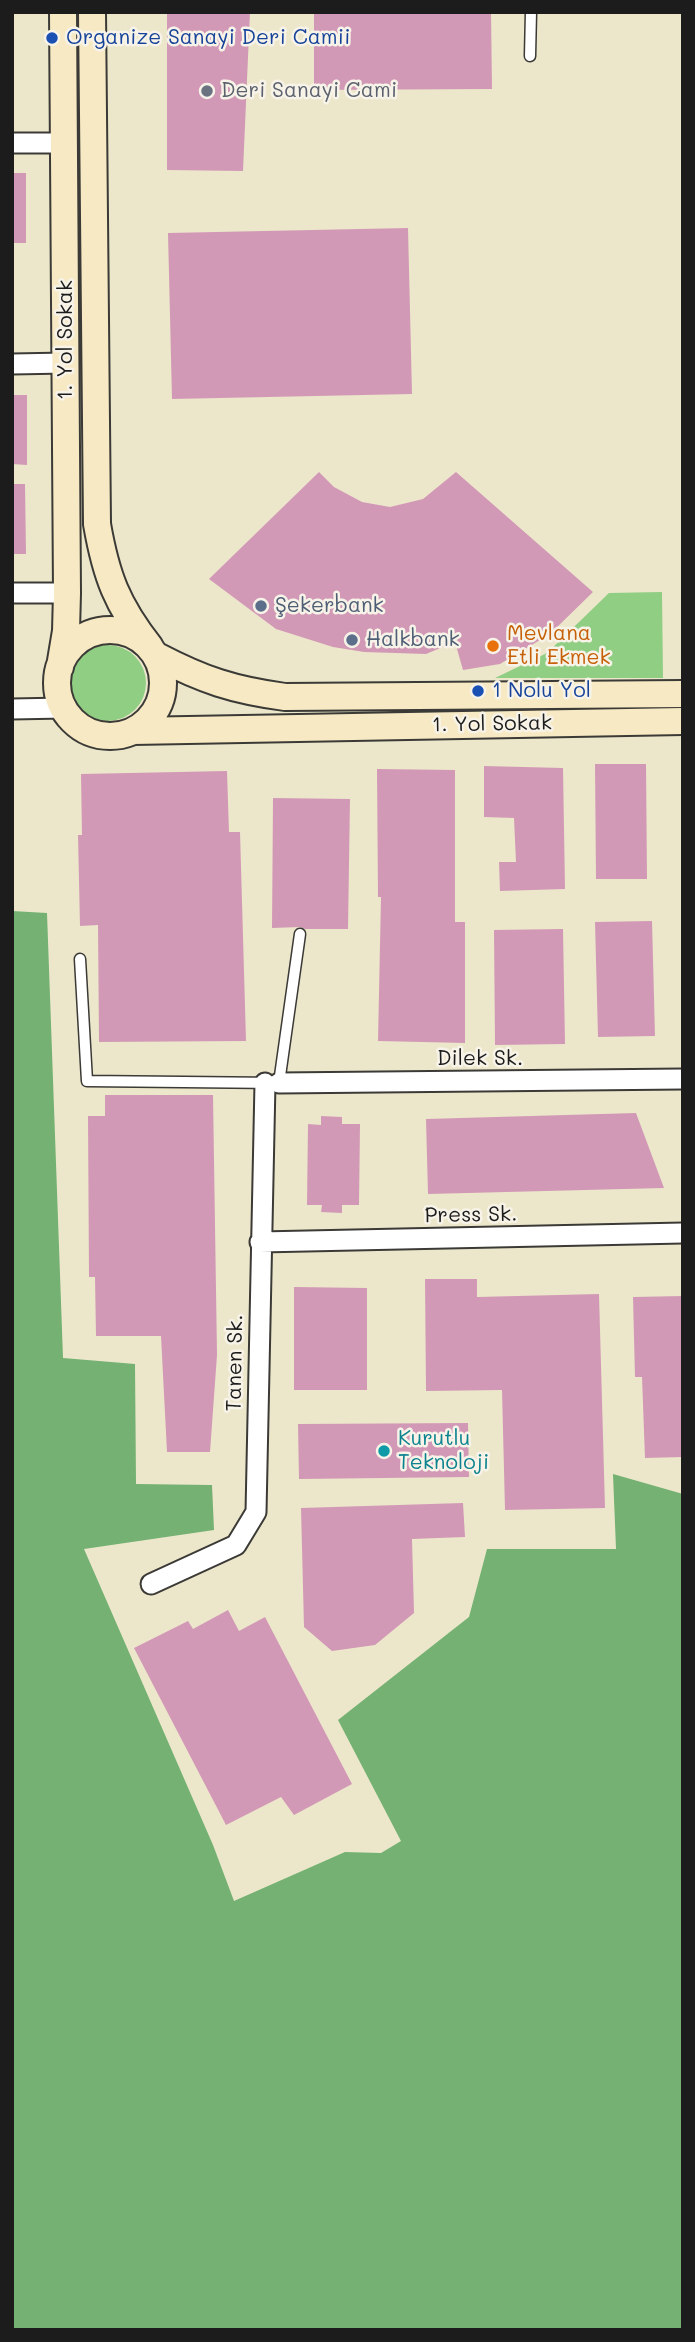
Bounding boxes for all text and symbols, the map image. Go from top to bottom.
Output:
place label: Organize Sanayi Deri Camii [66,25,350,51]
marker: Organize Sanayi Deri Camii [44,30,60,46]
place label: Deri Sanayi Cami [221,78,397,104]
marker: Deri Sanayi Cami [199,83,215,99]
street label: 1. Yol Sokak [53,280,79,400]
place label: Şekerbank [275,593,384,619]
marker: Şekerbank [253,598,269,614]
place label: Mevlana Etli Ekmek [507,621,611,671]
place label: Halkbank [366,627,460,653]
marker: Halkbank [344,632,360,648]
marker: Mevlana Etli Ekmek [485,638,501,654]
place label: 1 Nolu Yol [492,678,591,704]
marker: 1 Nolu Yol [470,683,486,699]
street label: 1. Yol Sokak [432,710,552,738]
street label: Dilek Sk. [437,1046,523,1072]
street label: Press Sk. [424,1202,518,1228]
street label: Tanen Sk. [222,1314,248,1412]
place label: Kurutlu Teknoloji [398,1426,489,1476]
marker: Kurutlu Teknoloji [376,1443,392,1459]

